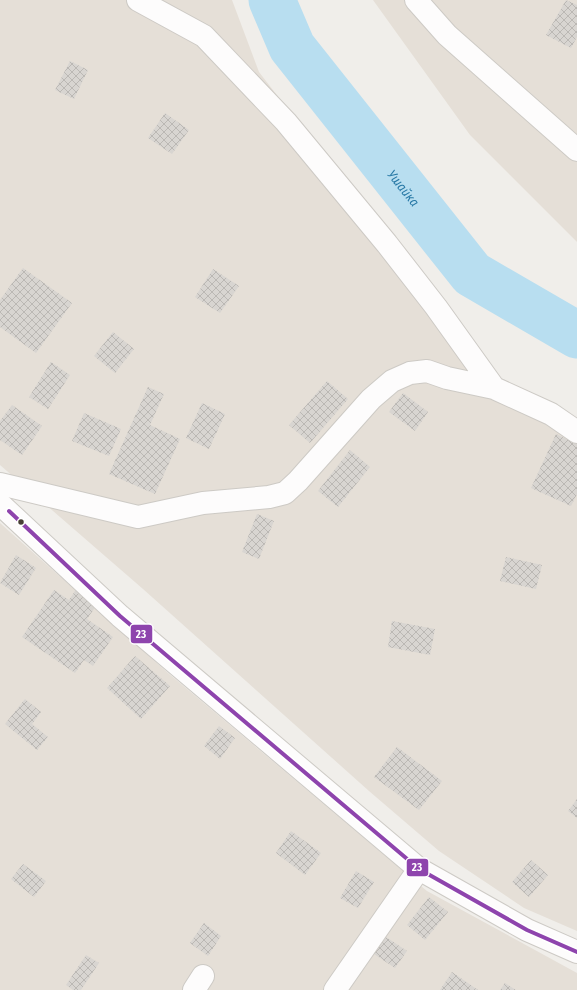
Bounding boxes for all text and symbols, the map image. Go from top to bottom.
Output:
water label: Ушайка [385,167,423,209]
unlabelled marker [16,517,26,527]
line badge: 23 [130,624,153,644]
text: 23 [135,628,146,641]
line badge: 23 [406,858,429,877]
text: 23 [411,861,422,874]

